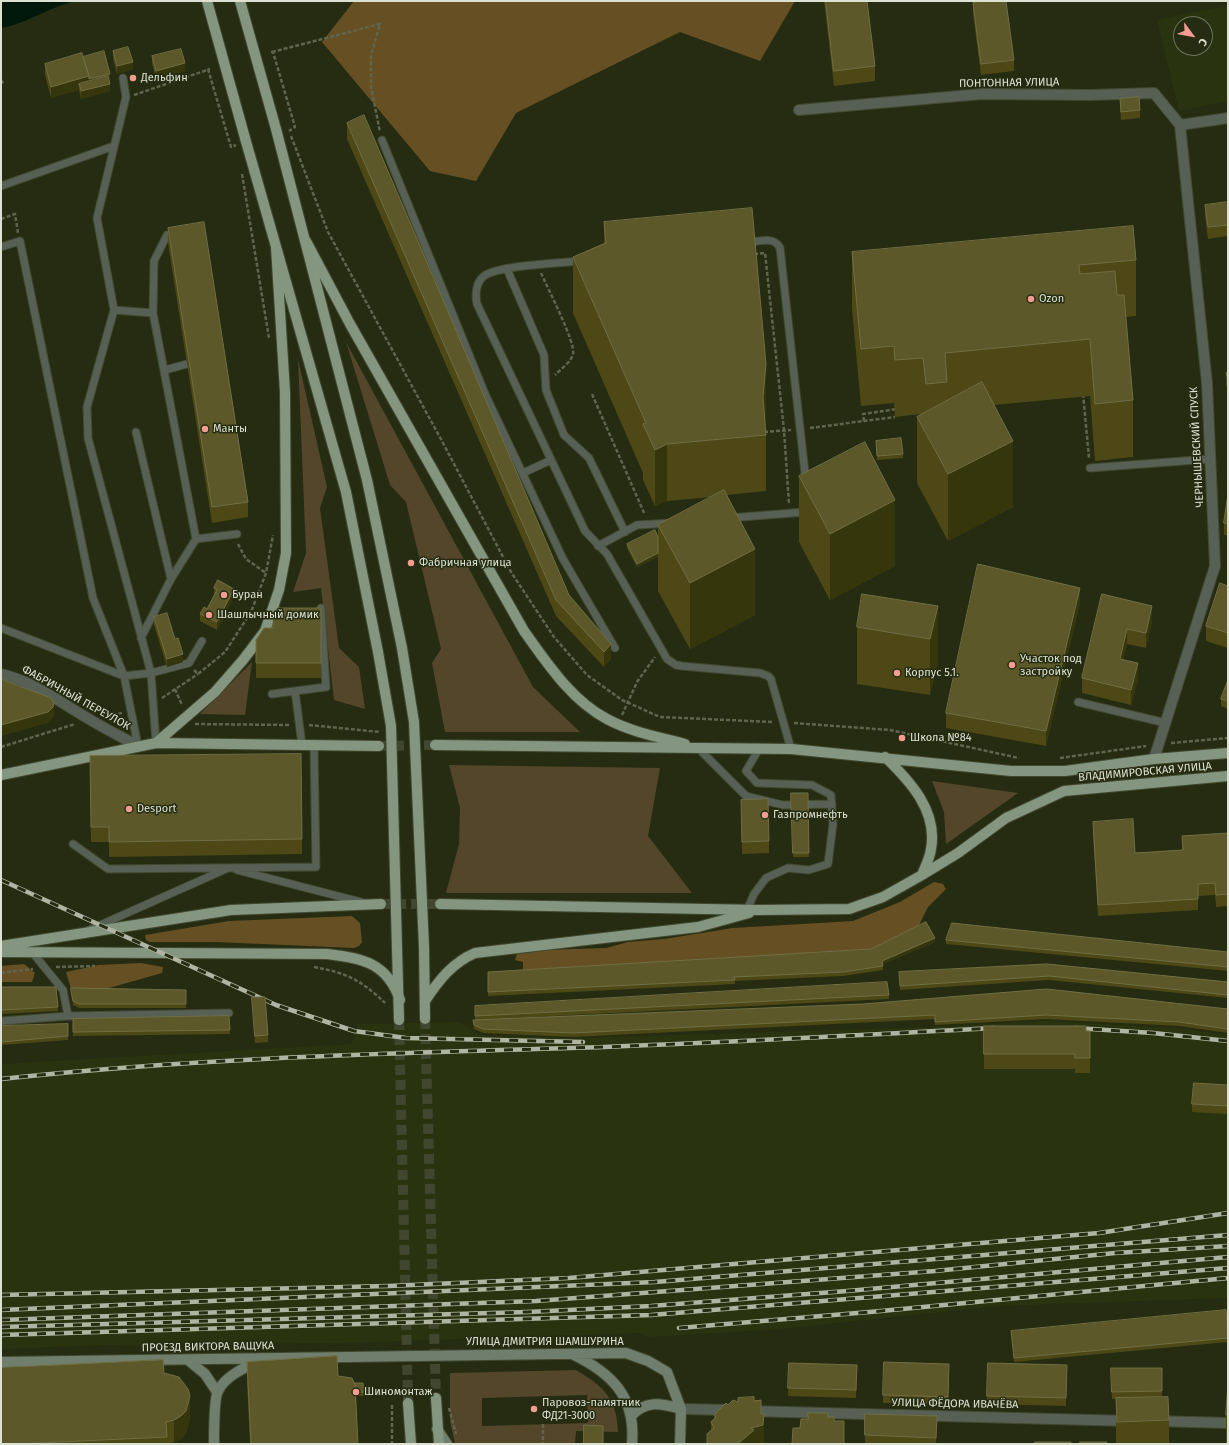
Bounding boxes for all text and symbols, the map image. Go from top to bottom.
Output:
north arrow [1173,16,1213,56]
text: С [1196,36,1210,48]
place label: Дельфин [141,71,188,85]
marker: Дельфин [128,73,138,83]
street label: ПОНТОННАЯ УЛИЦА [959,76,1059,90]
place label: Ozon [1039,292,1064,306]
marker: Ozon [1026,294,1036,304]
street label: ЧЕРНЫШЕВСКИЙ СПУСК [1187,386,1207,508]
place label: Манты [213,422,247,436]
marker: Манты [200,424,210,434]
place label: Фабричная улица [419,556,512,570]
marker: Фабричная улица [406,558,416,568]
place label: Буран [232,588,263,602]
marker: Буран [219,590,229,600]
place label: Шашлычный домик [217,608,319,622]
marker: Шашлычный домик [204,610,214,620]
place label: Участок под застройку [1020,652,1082,678]
marker: Участок под застройку [1007,660,1017,670]
street label: ФАБРИЧНЫЙ ПЕРЕУЛОК [20,663,132,733]
place label: Корпус 5.1. [905,666,959,680]
marker: Корпус 5.1. [892,668,902,678]
place label: Школа №84 [910,731,972,745]
marker: Школа №84 [897,733,907,743]
street label: ВЛАДИМИРОВСКАЯ УЛИЦА [1078,760,1212,784]
place label: Desport [137,802,176,816]
marker: Desport [124,804,134,814]
place label: Газпромнефть [773,808,848,822]
marker: Газпромнефть [760,810,770,820]
street label: УЛИЦА ДМИТРИЯ ШАМШУРИНА [466,1335,624,1349]
street label: ПРОЕЗД ВИКТОРА ВАЩУКА [142,1339,274,1355]
place label: Шиномонтаж [364,1385,432,1399]
marker: Шиномонтаж [351,1387,361,1397]
place label: Паровоз-памятник ФД21-3000 [542,1396,640,1422]
street label: УЛИЦА ФЁДОРА ИВАЧЁВА [891,1396,1019,1412]
marker: Паровоз-памятник ФД21-3000 [529,1404,539,1414]

